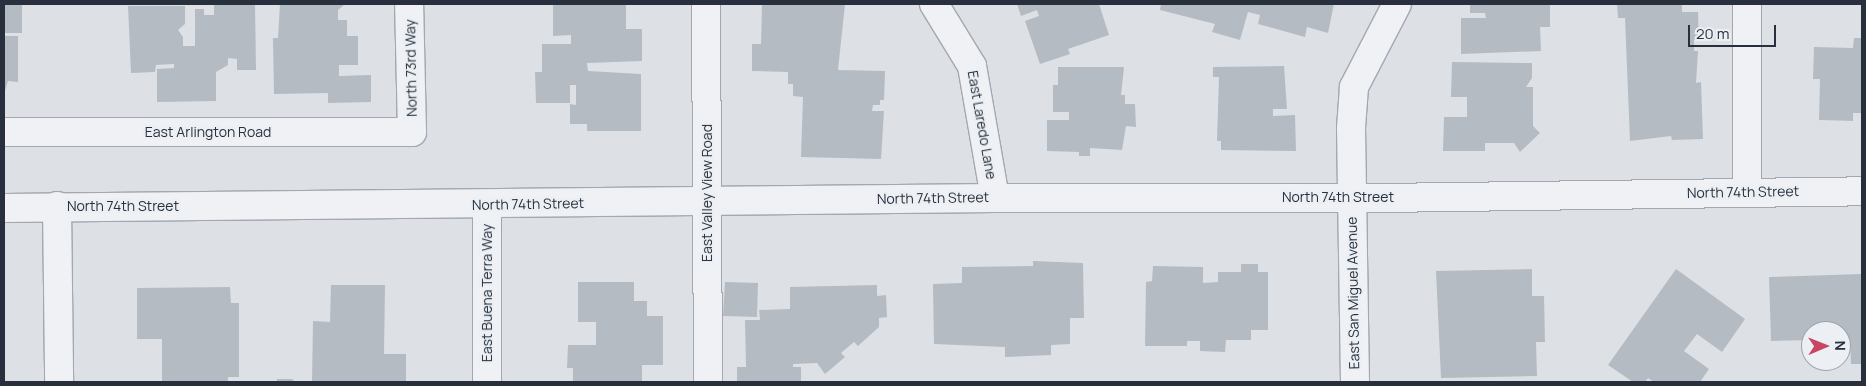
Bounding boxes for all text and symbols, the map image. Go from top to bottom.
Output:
scale bar [1691,15,1778,47]
street label: North 73rd Way [402,19,420,117]
text: 20 m [1696,23,1729,44]
street label: East Laredo Lane [964,69,1000,181]
street label: East Arlington Road [145,124,271,140]
street label: East Valley View Road [699,124,715,262]
street label: North 74th Street [1687,183,1799,201]
street label: North 74th Street [877,189,989,207]
street label: North 74th Street [1282,189,1394,205]
street label: North 74th Street [472,195,584,213]
street label: North 74th Street [67,198,179,214]
street label: East San Miguel Avenue [1343,216,1363,370]
street label: East Buena Terra Way [479,224,495,362]
north arrow [1801,321,1851,371]
text: N [1831,341,1850,351]

